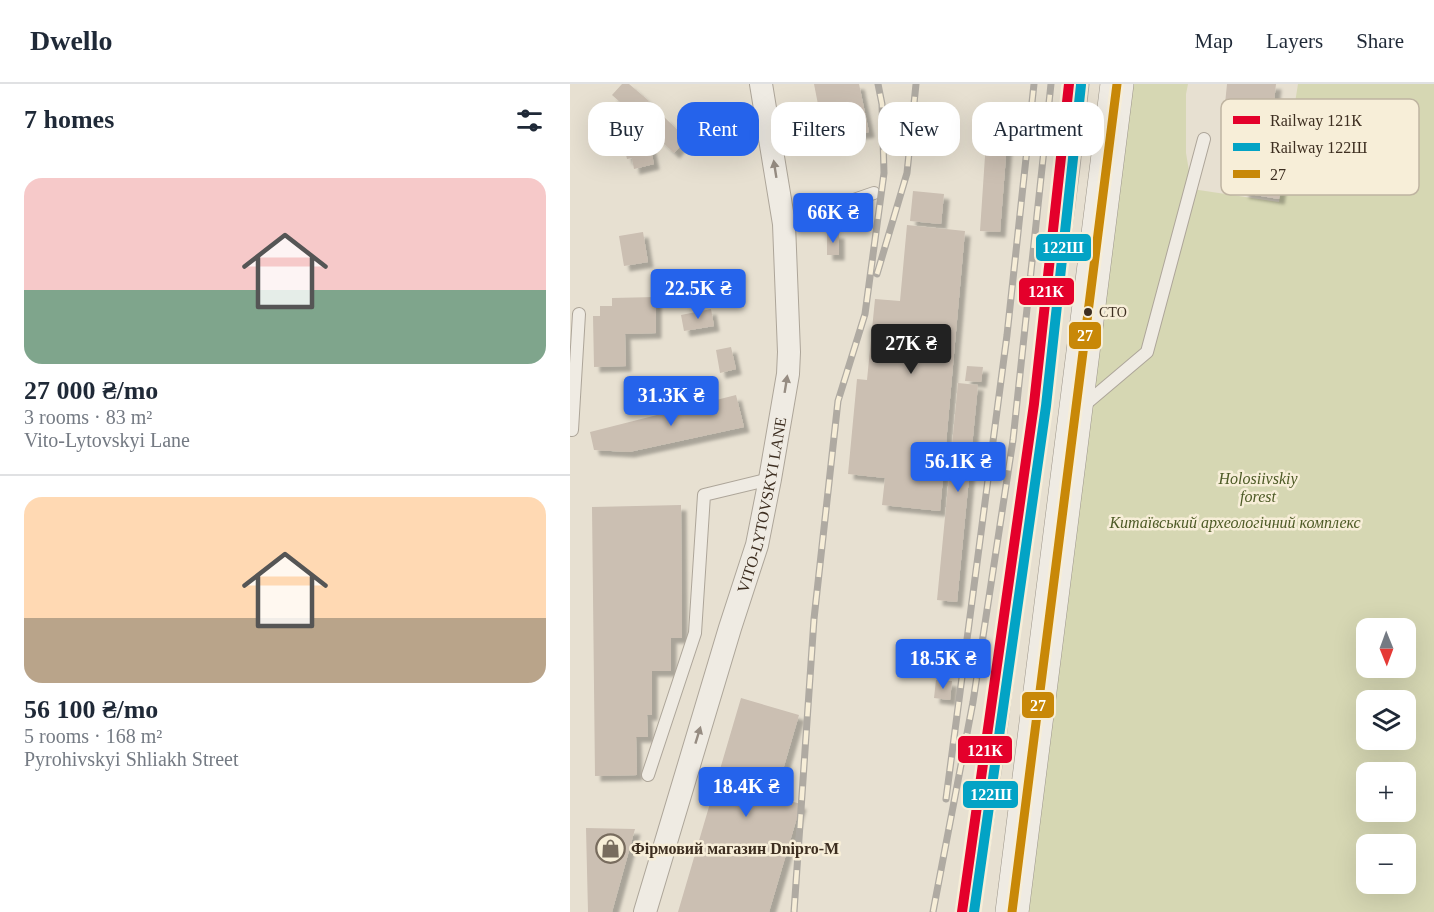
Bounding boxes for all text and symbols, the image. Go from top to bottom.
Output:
text: Dwello [30,25,112,56]
text: Map [1195,29,1233,53]
text: Layers [1266,29,1323,53]
text: Share [1356,29,1404,53]
legend [1221,99,1419,195]
chip: Buy [588,102,665,156]
chip: Rent [677,102,759,156]
chip: Filters [771,102,866,156]
chip: New [878,102,960,156]
chip: Apartment [972,102,1104,156]
icon: filters [513,104,546,137]
text: 7 homes [24,105,114,134]
text: Railway 121К [1270,112,1362,130]
text: Railway 122Ш [1270,139,1367,157]
one-way arrow [770,159,779,178]
text: 27 [1270,166,1286,183]
pin: 66K ₴ [791,193,875,244]
text: 66K ₴ [807,201,859,223]
icon: home [231,217,339,325]
line badge: 122Ш [1035,233,1092,262]
text: 122Ш [1042,239,1084,256]
pin: 22.5K ₴ [643,269,753,320]
text: 22.5K ₴ [665,277,731,299]
line badge: 121К [1018,277,1075,306]
text: 121К [1028,283,1064,300]
place label: СТО [1099,305,1127,320]
marker: СТО [1082,306,1094,318]
line badge: 27 [1068,321,1102,350]
pin: 27K ₴ [869,324,953,375]
text: 27 [1077,327,1093,344]
text: 27K ₴ [885,332,937,354]
one-way arrow [782,374,791,393]
text: 27 000 ₴/mo [24,376,158,405]
pin: 31.3K ₴ [616,376,726,427]
text: 31.3K ₴ [638,384,704,406]
text: 3 rooms · 83 m² [24,406,152,428]
street label: VITO-LYTOVSKYI LANE [734,416,789,595]
text: Vito-Lytovskyi Lane [24,429,190,451]
pin: 56.1K ₴ [903,442,1013,493]
text: 56.1K ₴ [925,450,991,472]
park label: Holosiivskiy forest [1217,470,1298,506]
park label: Китаївський археологічний комплекс [1108,514,1361,532]
icon: home [231,536,339,644]
north arrow [1356,618,1416,678]
map controls [1356,618,1416,894]
pin: 18.5K ₴ [888,639,998,690]
text: 18.5K ₴ [910,647,976,669]
button: layers [1356,690,1416,750]
line badge: 27 [1021,691,1055,719]
text: 56 100 ₴/mo [24,695,158,724]
text: 27 [1030,697,1046,714]
text: 5 rooms · 168 m² [24,725,162,747]
one-way arrow [694,726,703,744]
line badge: 121К [957,735,1013,764]
text: 121К [967,742,1003,759]
text: Pyrohivskyi Shliakh Street [24,748,238,770]
button: + [1356,762,1416,822]
pin: 18.4K ₴ [691,767,801,818]
text: 18.4K ₴ [713,775,779,797]
line badge: 122Ш [962,780,1019,809]
text: 122Ш [970,786,1012,803]
shop icon: Фірмовий магазин Dnipro-M [594,832,626,864]
button: − [1356,834,1416,894]
place label: Фірмовий магазин Dnipro-M [631,840,839,858]

